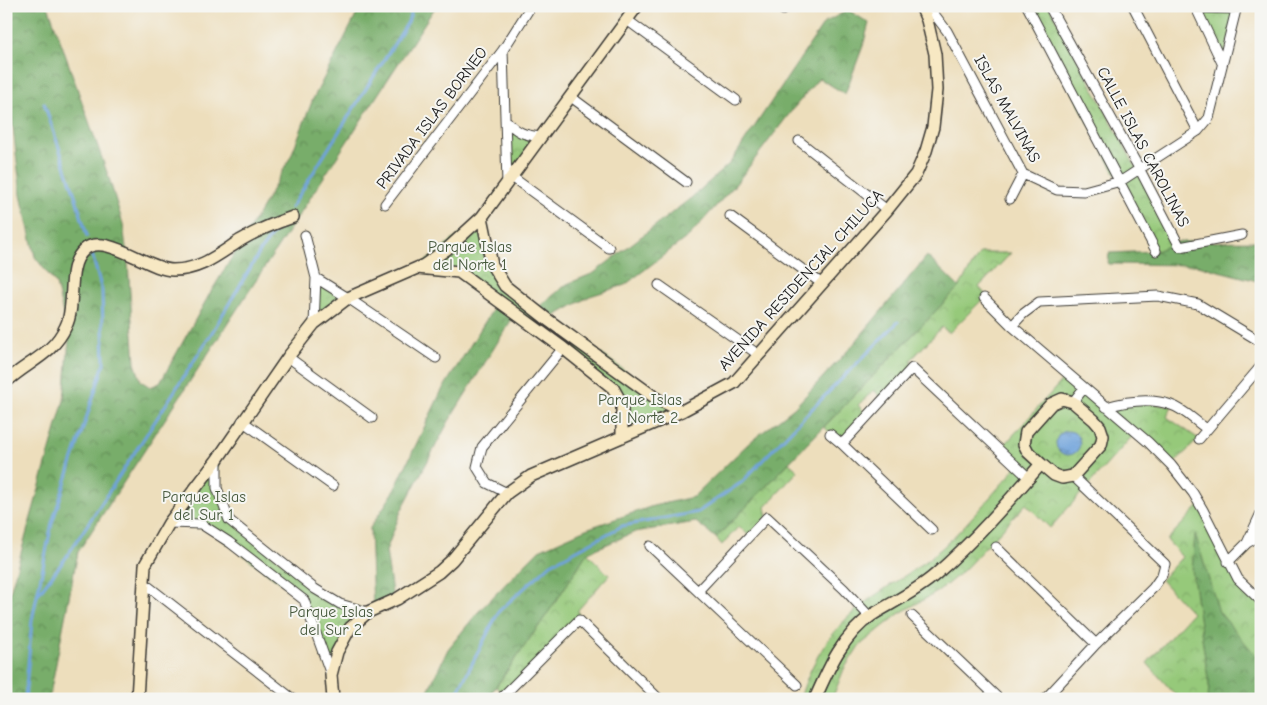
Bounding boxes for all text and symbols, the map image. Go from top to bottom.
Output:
street label: PRIVADA ISLAS BORNEO [373,44,491,192]
street label: ISLAS MALVINAS [970,52,1044,166]
street label: CALLE ISLAS CAROLINAS [1093,64,1193,230]
street label: AVENIDA RESIDENCIAL CHILUCA [715,186,887,374]
park label: Parque Islas del Norte 1 [428,238,512,274]
park label: Parque Islas del Norte 2 [598,391,682,427]
park label: Parque Islas del Sur 1 [162,488,246,524]
park label: Parque Islas del Sur 2 [289,603,373,639]

